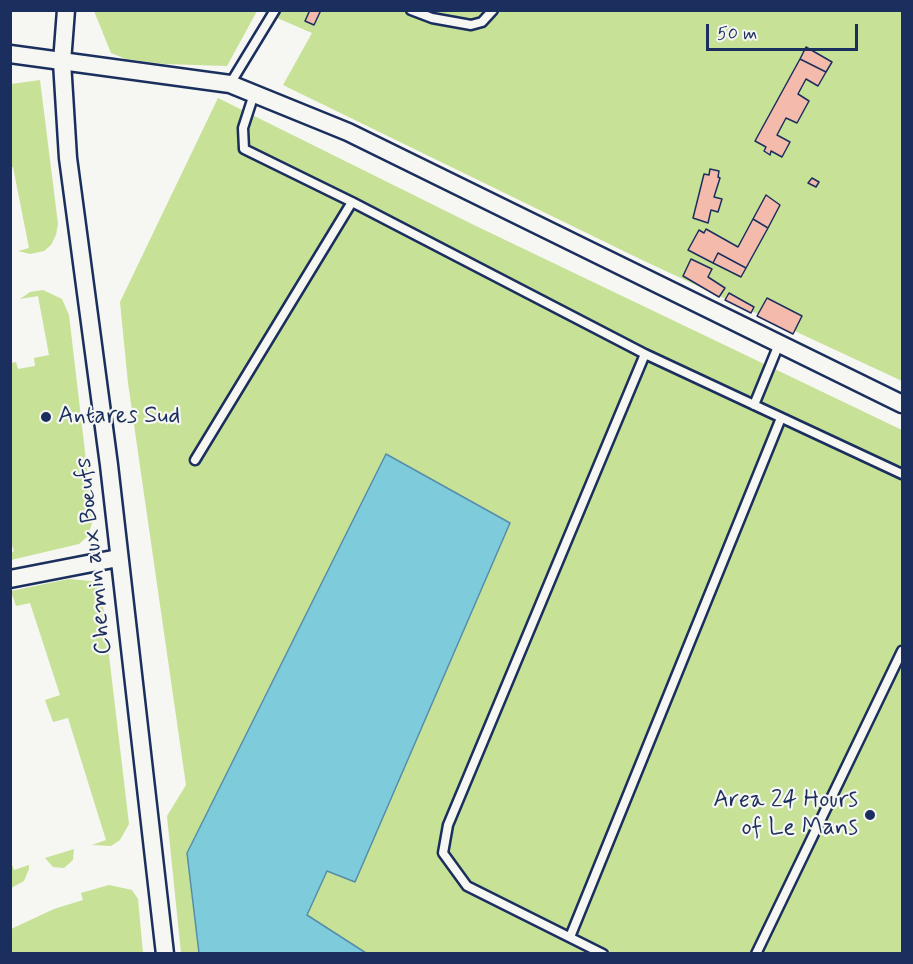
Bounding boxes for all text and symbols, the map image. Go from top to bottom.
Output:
scale bar [709,12,860,50]
text: 50 m [717,22,757,46]
place label: Antares Sud [58,403,180,431]
marker: Antares Sud [39,410,53,424]
street label: Chemin aux Bœufs [70,456,120,656]
place label: Area 24 Hours of Le Mans [713,787,858,843]
marker: Area 24 Hours of Le Mans [863,808,877,822]

